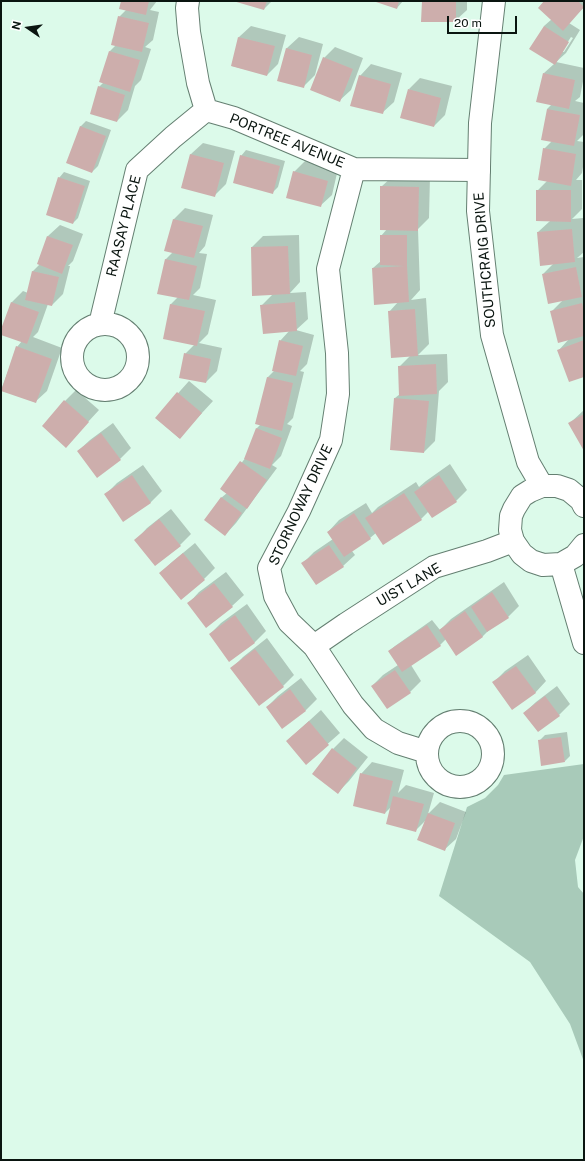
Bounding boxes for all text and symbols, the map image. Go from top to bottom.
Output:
north arrow [8,8,48,48]
scale bar [449,8,519,34]
text: 20 m [454,16,482,30]
text: N [9,20,23,31]
street label: PORTREE AVENUE [227,110,347,172]
street label: RAASAY PLACE [103,173,145,279]
street label: SOUTHCRAIG DRIVE [471,191,499,329]
street label: STORNOWAY DRIVE [266,442,336,568]
street label: UIST LANE [374,560,444,610]

